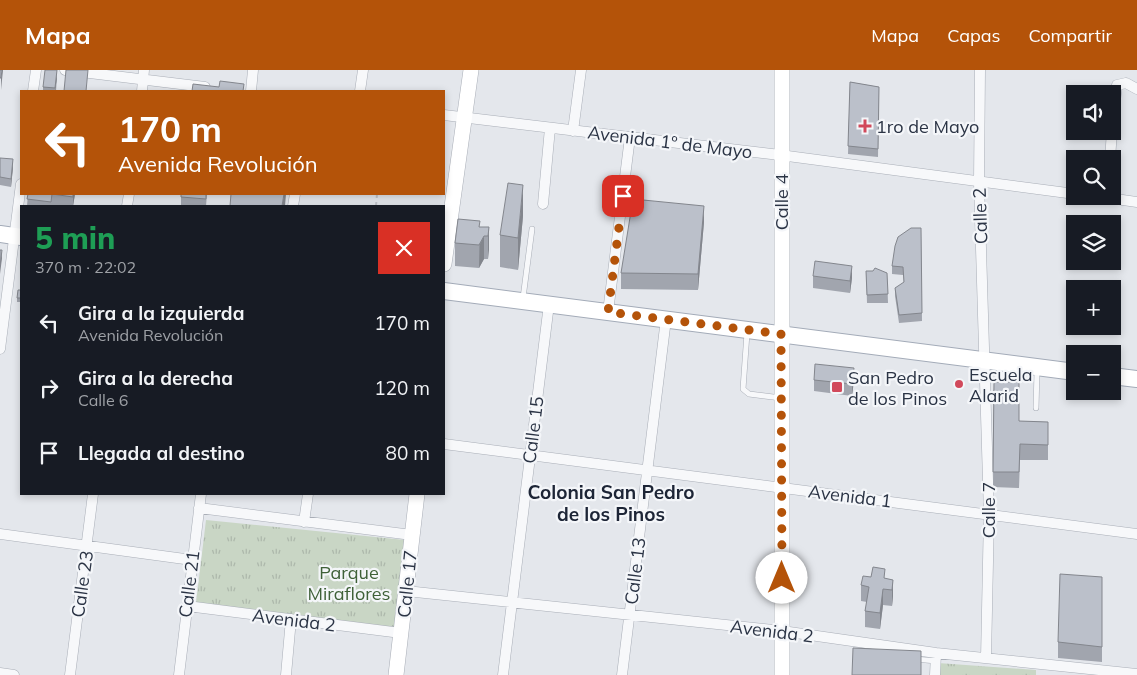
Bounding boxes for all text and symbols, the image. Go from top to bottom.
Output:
text: Mapa [25,20,91,50]
text: Mapa [871,24,919,47]
text: Capas [947,24,1001,47]
text: Compartir [1029,24,1112,47]
map controls [1066,85,1121,400]
button: sound [1066,85,1121,140]
text: 170 m [118,107,222,151]
icon: left [35,110,100,175]
place label: 1ro de Mayo [876,115,979,138]
marker: 1ro de Mayo [858,119,872,133]
street label: Avenida 1º de Mayo [586,120,754,164]
text: Avenida Revolución [118,150,318,178]
button: search [1066,150,1121,205]
street label: Calle 4 [770,173,793,230]
pin [602,175,644,217]
icon: arrive [609,182,637,210]
street label: Calle 2 [968,187,992,245]
button: layers [1066,215,1121,270]
text: 5 min [35,219,115,257]
button: close [378,222,430,274]
text: 370 m · 22:02 [35,257,136,277]
button: + [1066,280,1121,335]
text: Gira a la izquierda [78,301,244,325]
icon: left [35,309,63,337]
text: 170 m [374,311,430,335]
text: Avenida Revolución [78,325,223,345]
button: − [1066,345,1121,400]
place label: Escuela Alarid [969,363,1033,407]
text: Gira a la derecha [78,366,233,390]
place label: San Pedro de los Pinos [848,366,947,410]
icon: right [35,374,63,402]
text: 120 m [374,376,430,400]
marker: Escuela Alarid [953,378,965,390]
marker: San Pedro de los Pinos [830,380,844,394]
text: Calle 6 [78,390,128,410]
street label: Calle 15 [517,395,549,465]
icon: arrive [35,439,63,467]
text: Llegada al destino [78,441,245,465]
text: 80 m [386,441,430,465]
street label: Avenida 1 [807,479,893,513]
district label: Colonia San Pedro de los Pinos [528,480,694,526]
street label: Calle 7 [977,482,1000,538]
street label: Calle 13 [619,536,651,606]
street label: Calle 23 [66,549,98,619]
street label: Calle 21 [173,549,205,619]
street label: Calle 17 [392,549,422,619]
position arrow [755,551,807,603]
park label: Parque Miraflores [308,561,390,605]
street label: Avenida 2 [251,603,337,637]
street label: Avenida 2 [729,614,815,648]

